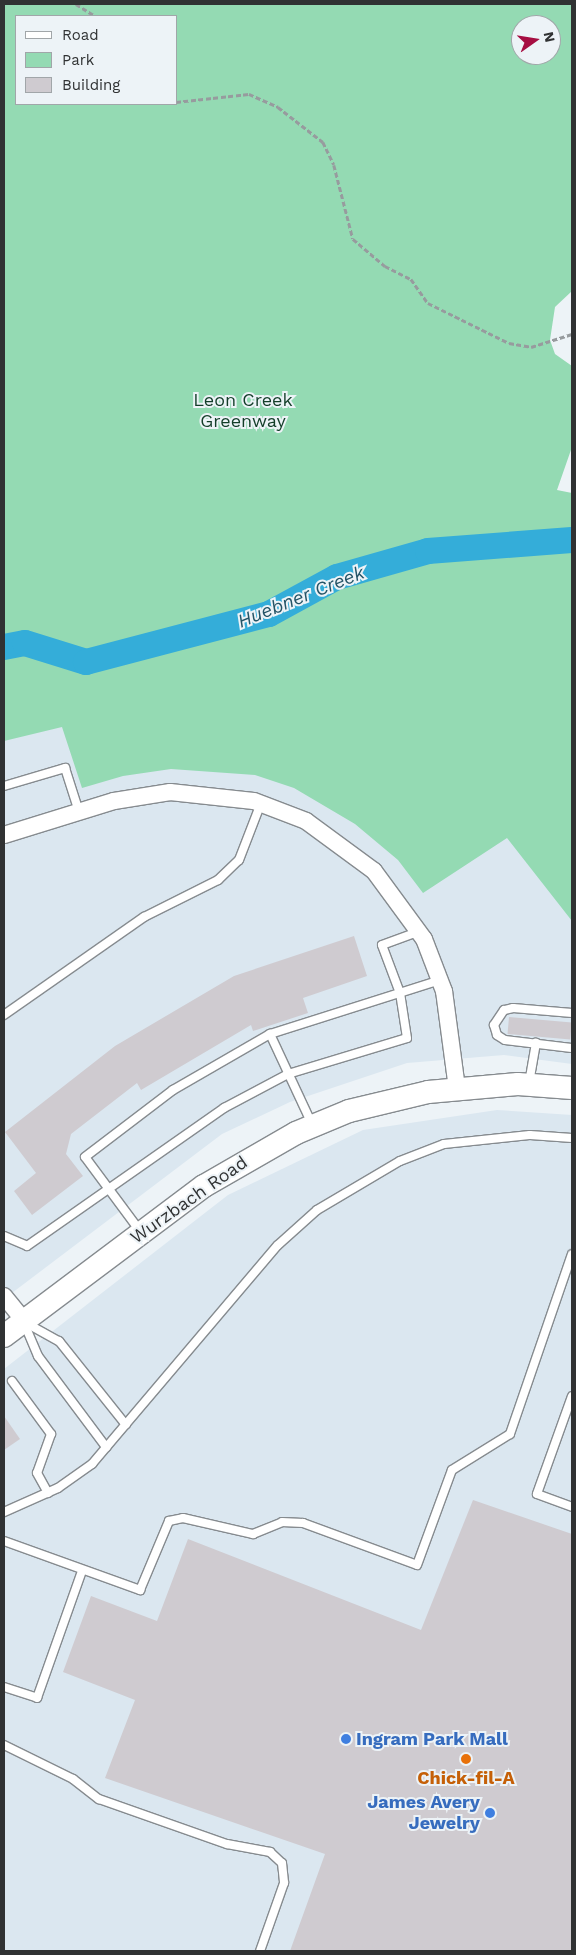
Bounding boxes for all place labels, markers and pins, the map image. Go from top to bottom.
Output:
place label: Ingram Park Mall [356,1728,508,1750]
marker: Ingram Park Mall [340,1733,352,1745]
marker: Chick-fil-A [460,1753,472,1765]
place label: Chick-fil-A [417,1767,515,1789]
place label: James Avery Jewelry [367,1792,480,1835]
marker: James Avery Jewelry [484,1807,496,1819]

